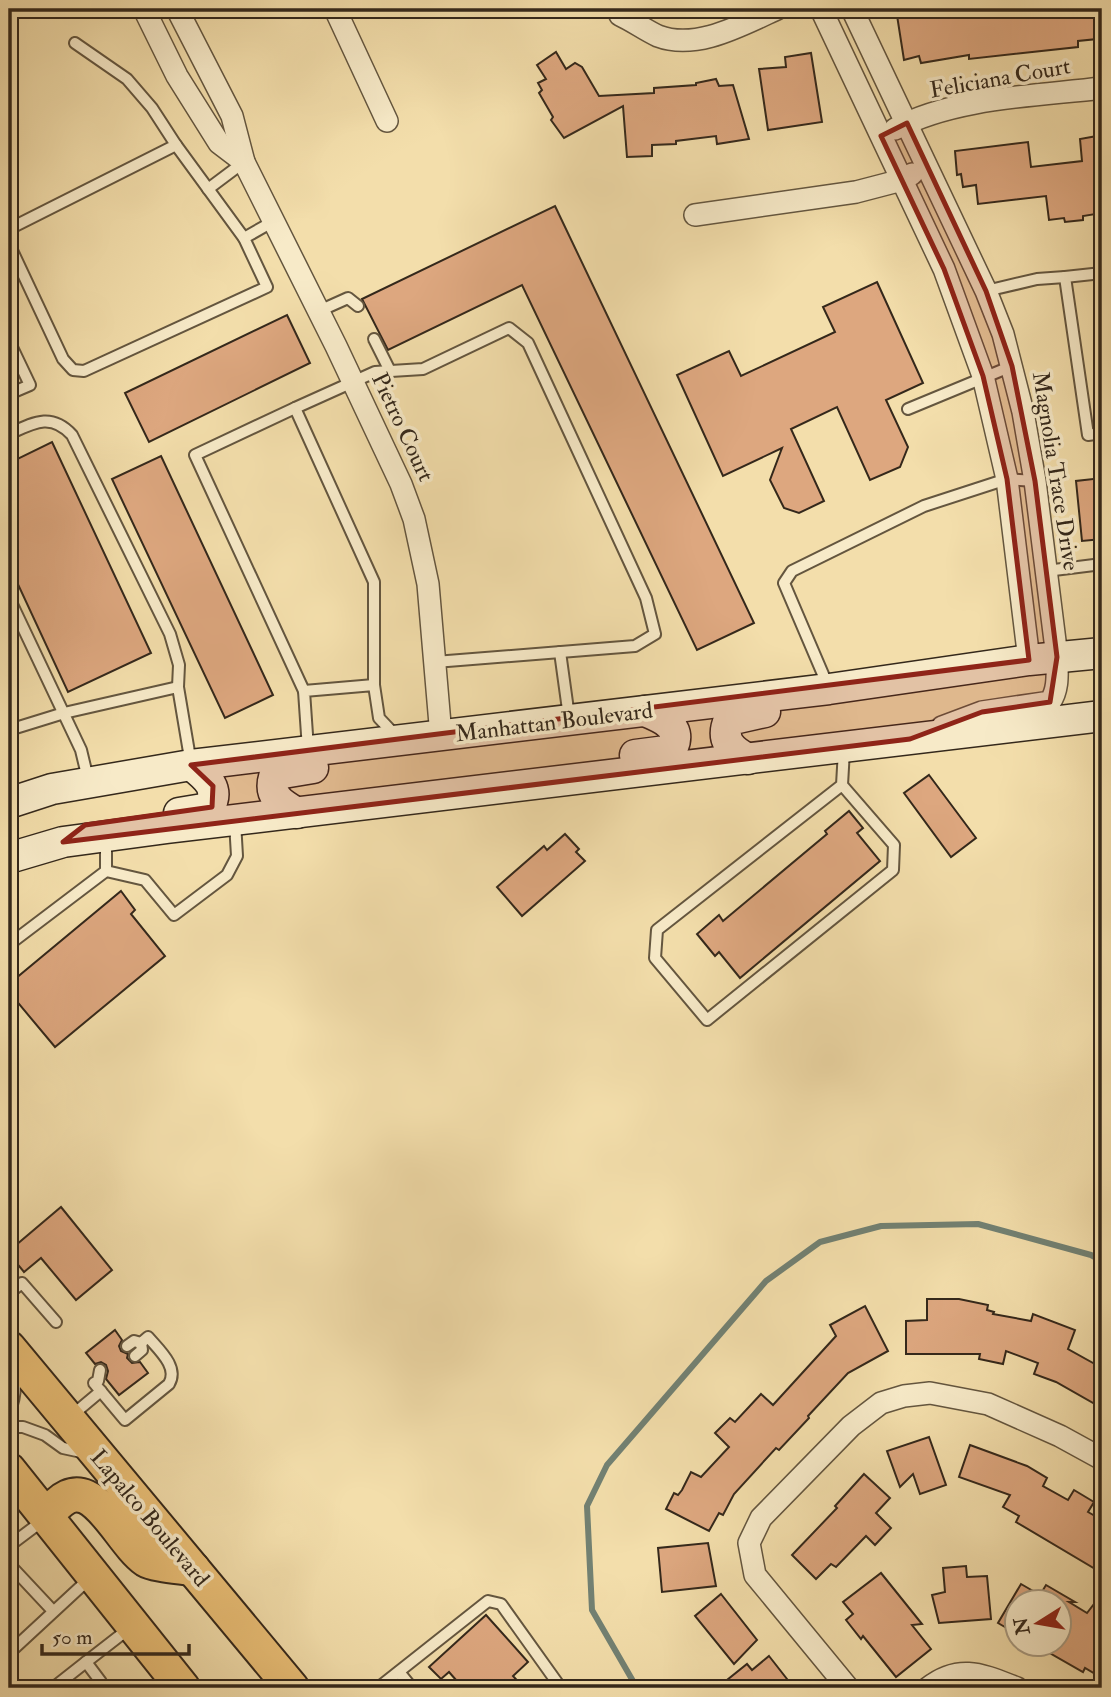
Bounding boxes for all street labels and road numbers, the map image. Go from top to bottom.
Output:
street label: Feliciana Court [927,51,1073,105]
street label: Pietro Court [365,368,441,486]
street label: Magnolia Trace Drive [1026,369,1086,573]
street label: Manhattan Boulevard [454,696,654,748]
street label: Lapalco Boulevard [83,1443,216,1593]

